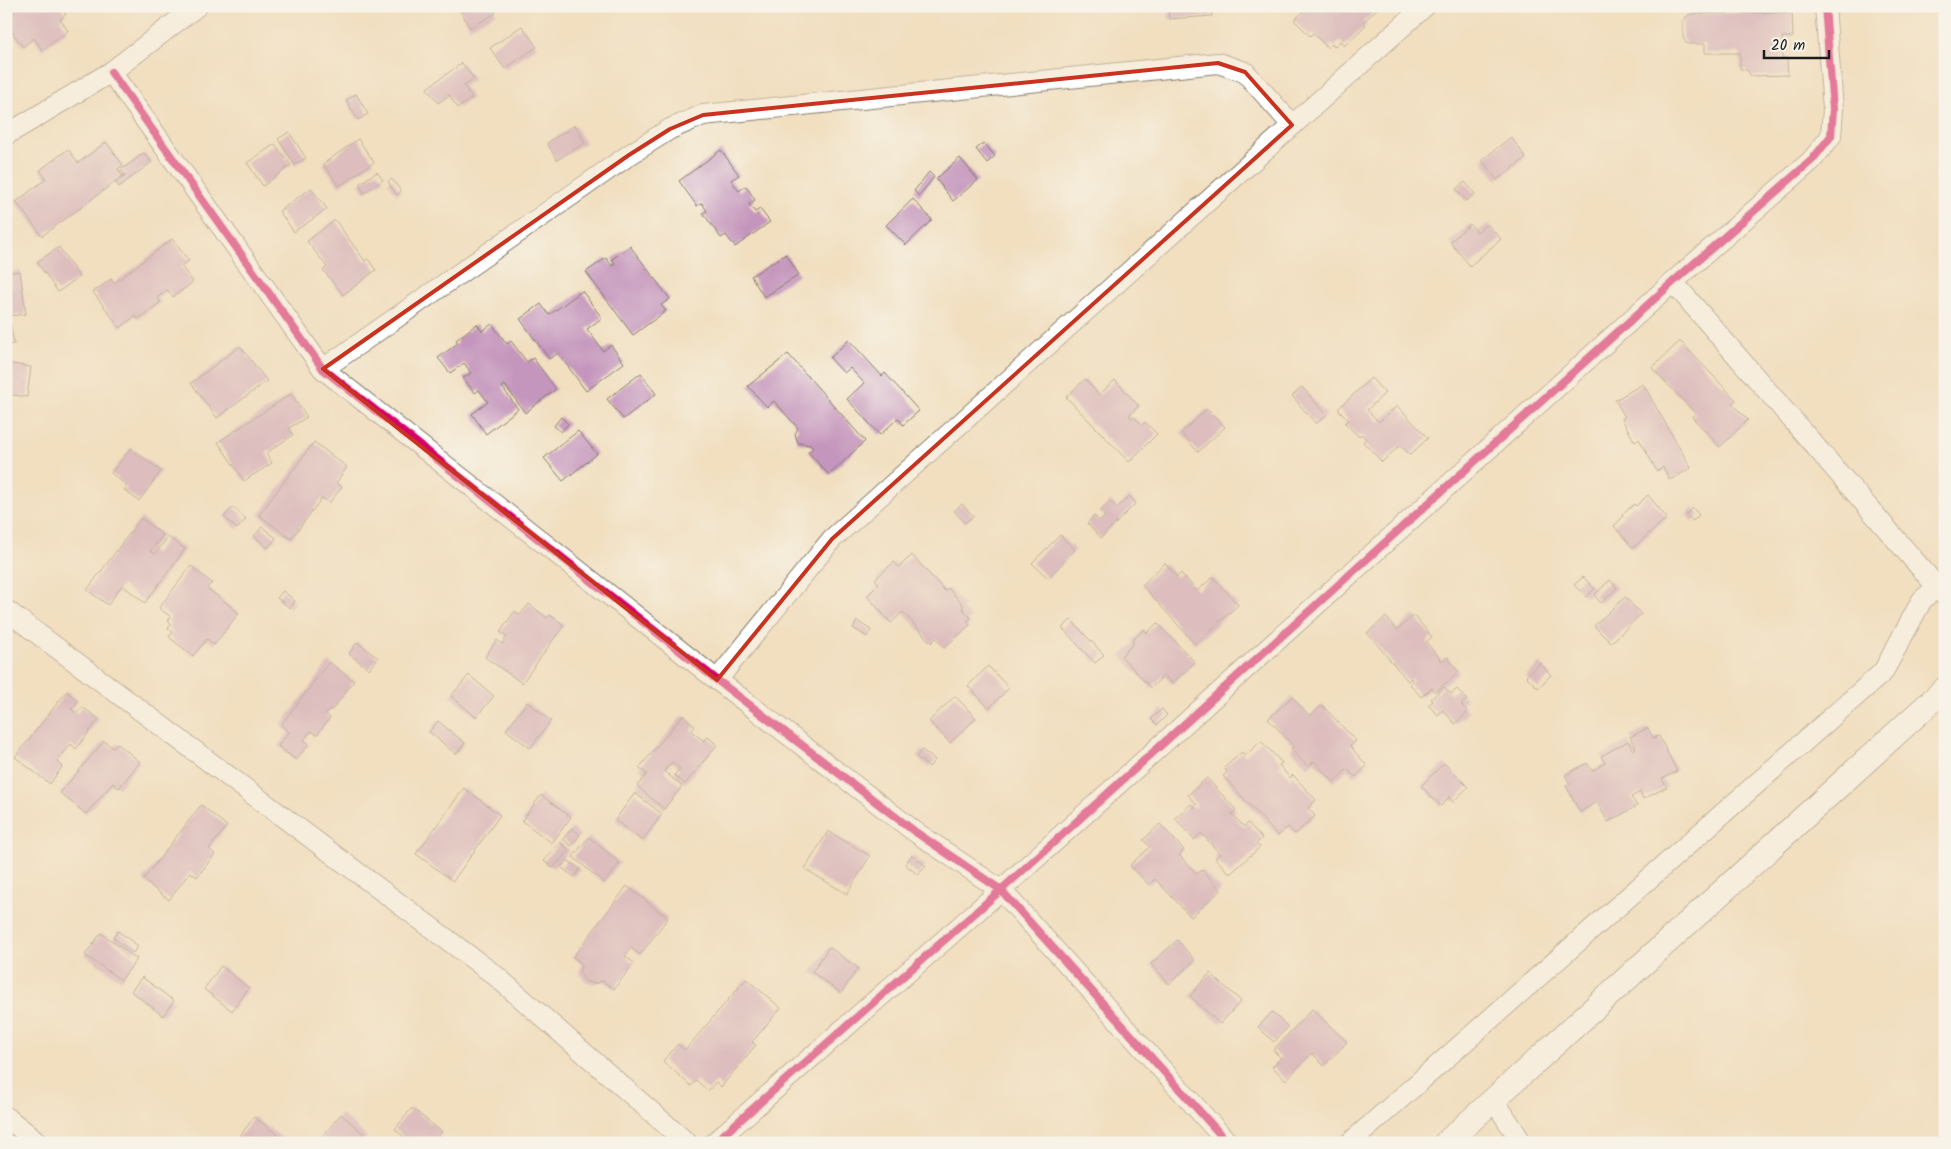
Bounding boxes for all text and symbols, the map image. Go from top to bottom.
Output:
scale bar [1764,28,1828,60]
text: 20 m [1771,34,1805,58]

